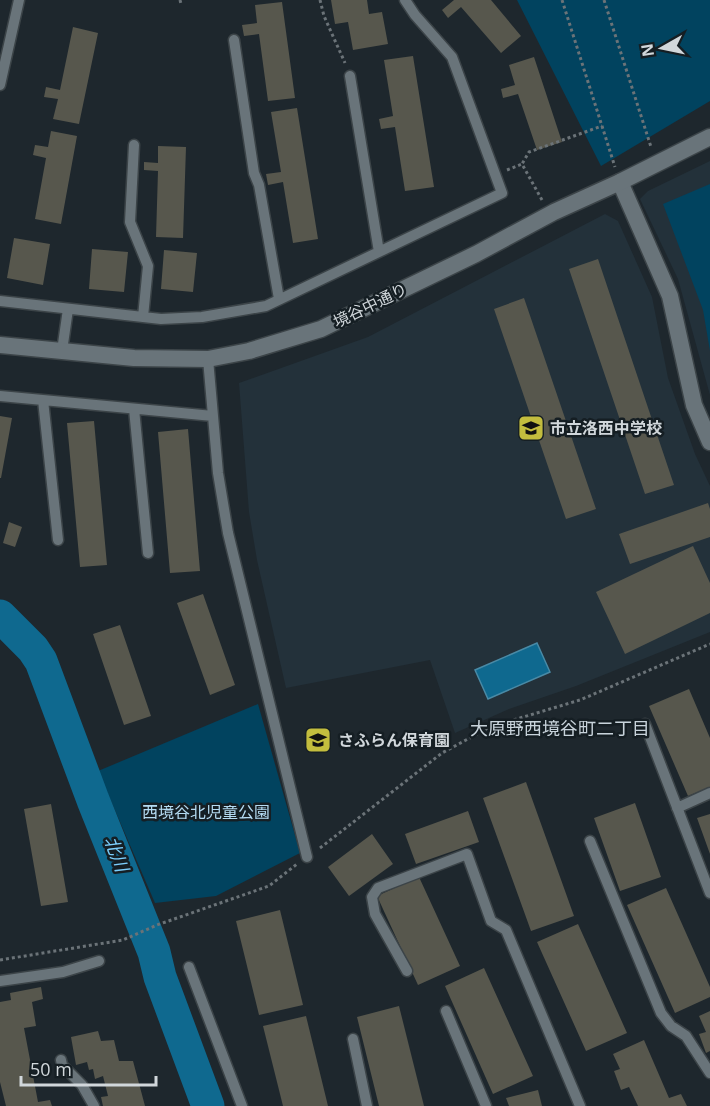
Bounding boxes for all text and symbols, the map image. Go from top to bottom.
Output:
north arrow [632,18,692,78]
text: N [635,42,659,58]
street label: 境谷中通り [329,278,411,332]
school or university icon: 市立洛西中学校 [516,413,546,443]
place label: 市立洛西中学校 [550,417,662,439]
district label: 大原野西境谷町二丁目 [470,716,650,740]
school or university icon: さふらん保育園 [303,725,333,755]
place label: さふらん保育園 [338,729,450,751]
park label: 西境谷北児童公園 [142,801,270,823]
water label: 北川 [99,833,135,877]
scale bar [21,1049,156,1087]
text: 50 m [30,1057,72,1081]

